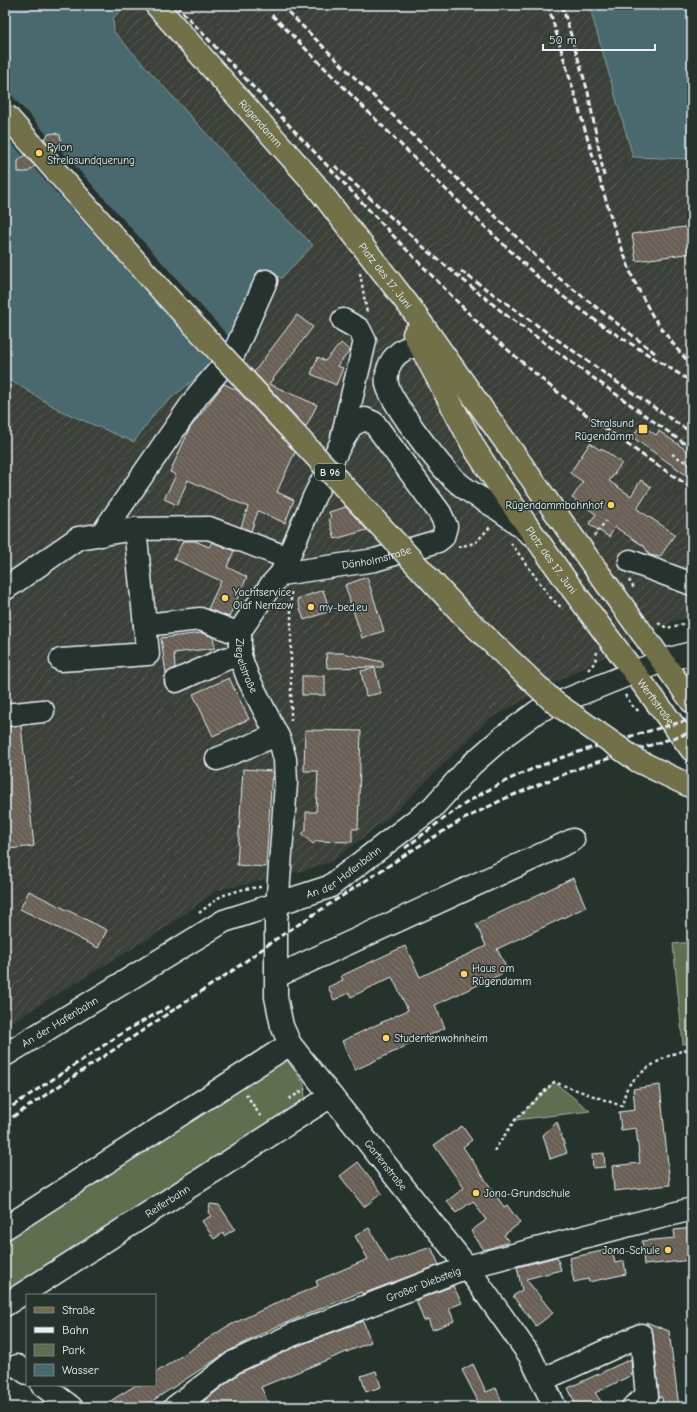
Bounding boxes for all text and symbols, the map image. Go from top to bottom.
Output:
scale bar [543,26,655,52]
text: 50 m [549,33,577,47]
street label: Rügendamm [236,97,285,150]
place label: Pylon Strelasundquerung [47,141,135,167]
marker: Pylon Strelasundquerung [34,148,44,158]
street label: Platz des 17. Juni [356,240,415,311]
place label: Stralsund Rügendamm [575,417,634,443]
marker: Stralsund Rügendamm [637,423,649,435]
road number: B 96 [315,464,345,480]
place label: Rügendammbahnhof [505,499,604,512]
marker: Rügendammbahnhof [606,500,616,510]
street label: Platz des 17. Juni [523,524,580,597]
street label: Dänholmstraße [341,543,413,572]
place label: Yachtservice Olaf Nemzow [233,586,294,612]
marker: Yachtservice Olaf Nemzow [220,593,230,603]
place label: my-bed.eu [319,601,367,614]
marker: my-bed.eu [306,602,316,612]
street label: Ziegelstraße [233,638,261,696]
street label: Werftstraße [634,676,677,728]
street label: An der Hafenbahn [305,844,384,901]
place label: Haus am Rügendamm [472,962,531,988]
marker: Haus am Rügendamm [459,969,469,979]
street label: An der Hafenbahn [19,994,100,1050]
place label: Studentenwohnheim [394,1032,488,1045]
marker: Studentenwohnheim [381,1033,391,1043]
street label: Gartenstraße [361,1137,410,1194]
street label: Reiferbahn [143,1182,193,1220]
place label: Jona-Grundschule [484,1187,571,1200]
marker: Jona-Grundschule [471,1188,481,1198]
place label: Jona-Schule [602,1244,660,1257]
marker: Jona-Schule [663,1245,673,1255]
street label: Großer Diebsteig [384,1264,463,1305]
legend [26,1294,156,1386]
text: Straße [62,1303,95,1317]
text: Bahn [62,1323,89,1337]
text: Park [62,1343,85,1357]
text: Wasser [62,1363,99,1377]

